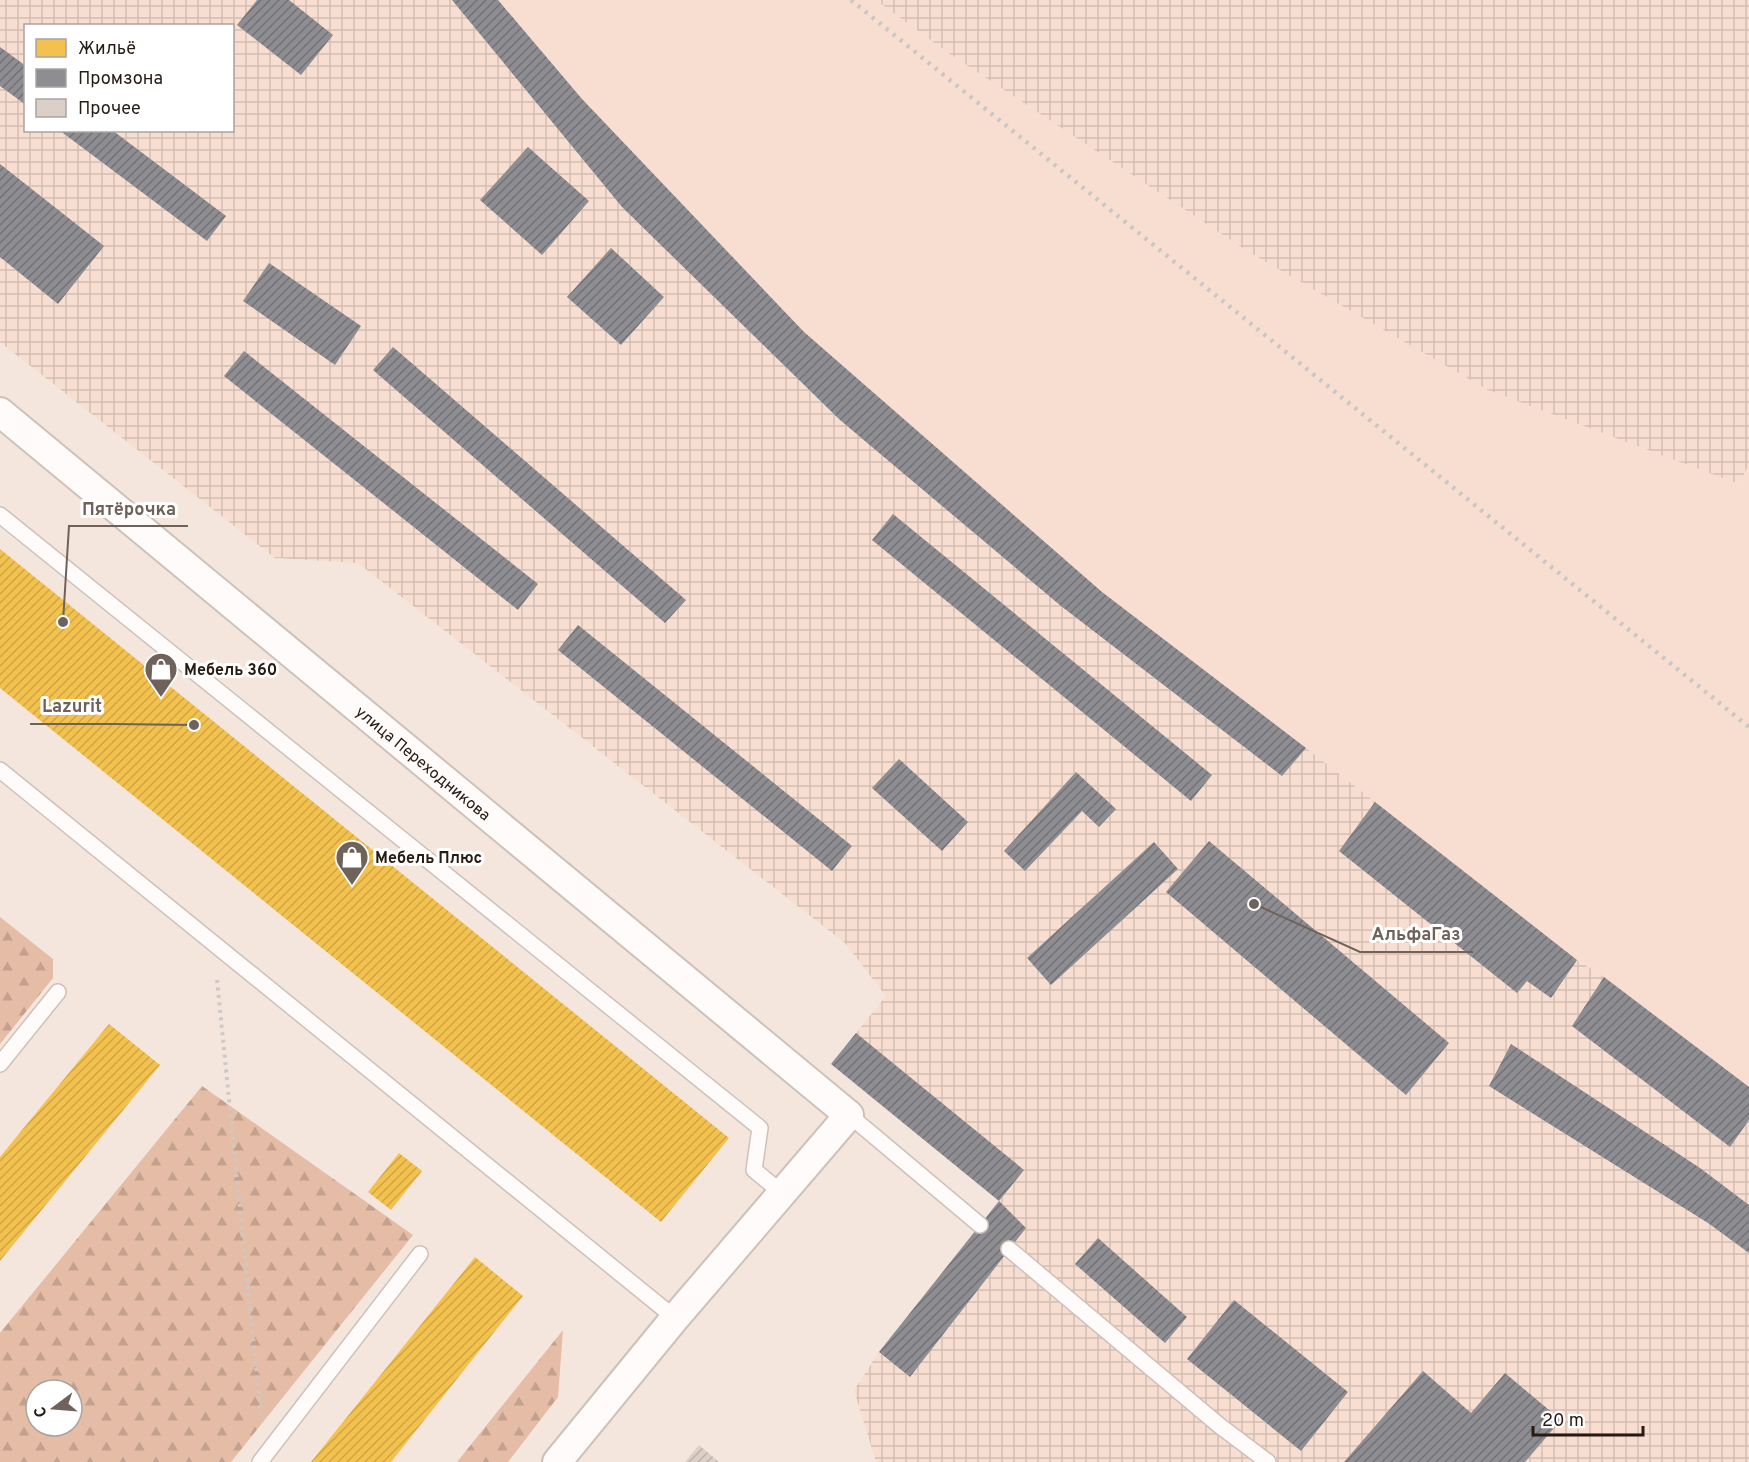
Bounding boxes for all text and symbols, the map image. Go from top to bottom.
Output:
legend [24,24,234,132]
text: Жильё [78,38,136,61]
text: Промзона [78,68,163,91]
text: Прочее [78,98,141,121]
callout: Пятёрочка [69,490,188,526]
text: Пятёрочка [82,499,176,522]
shop icon: Мебель 360 [143,651,179,698]
place label: Мебель 360 [184,661,277,681]
callout: Lazurit [30,688,114,724]
text: Lazurit [42,696,102,719]
street label: улица Переходникова [351,703,494,826]
shop icon: Мебель Плюс [334,839,370,886]
place label: Мебель Плюс [375,849,482,869]
callout: АльфаГаз [1360,916,1473,952]
text: АльфаГаз [1372,924,1460,947]
north arrow [24,1378,84,1438]
scale bar [1533,1399,1642,1437]
text: С [30,1404,53,1419]
text: 20 m [1542,1410,1584,1433]

